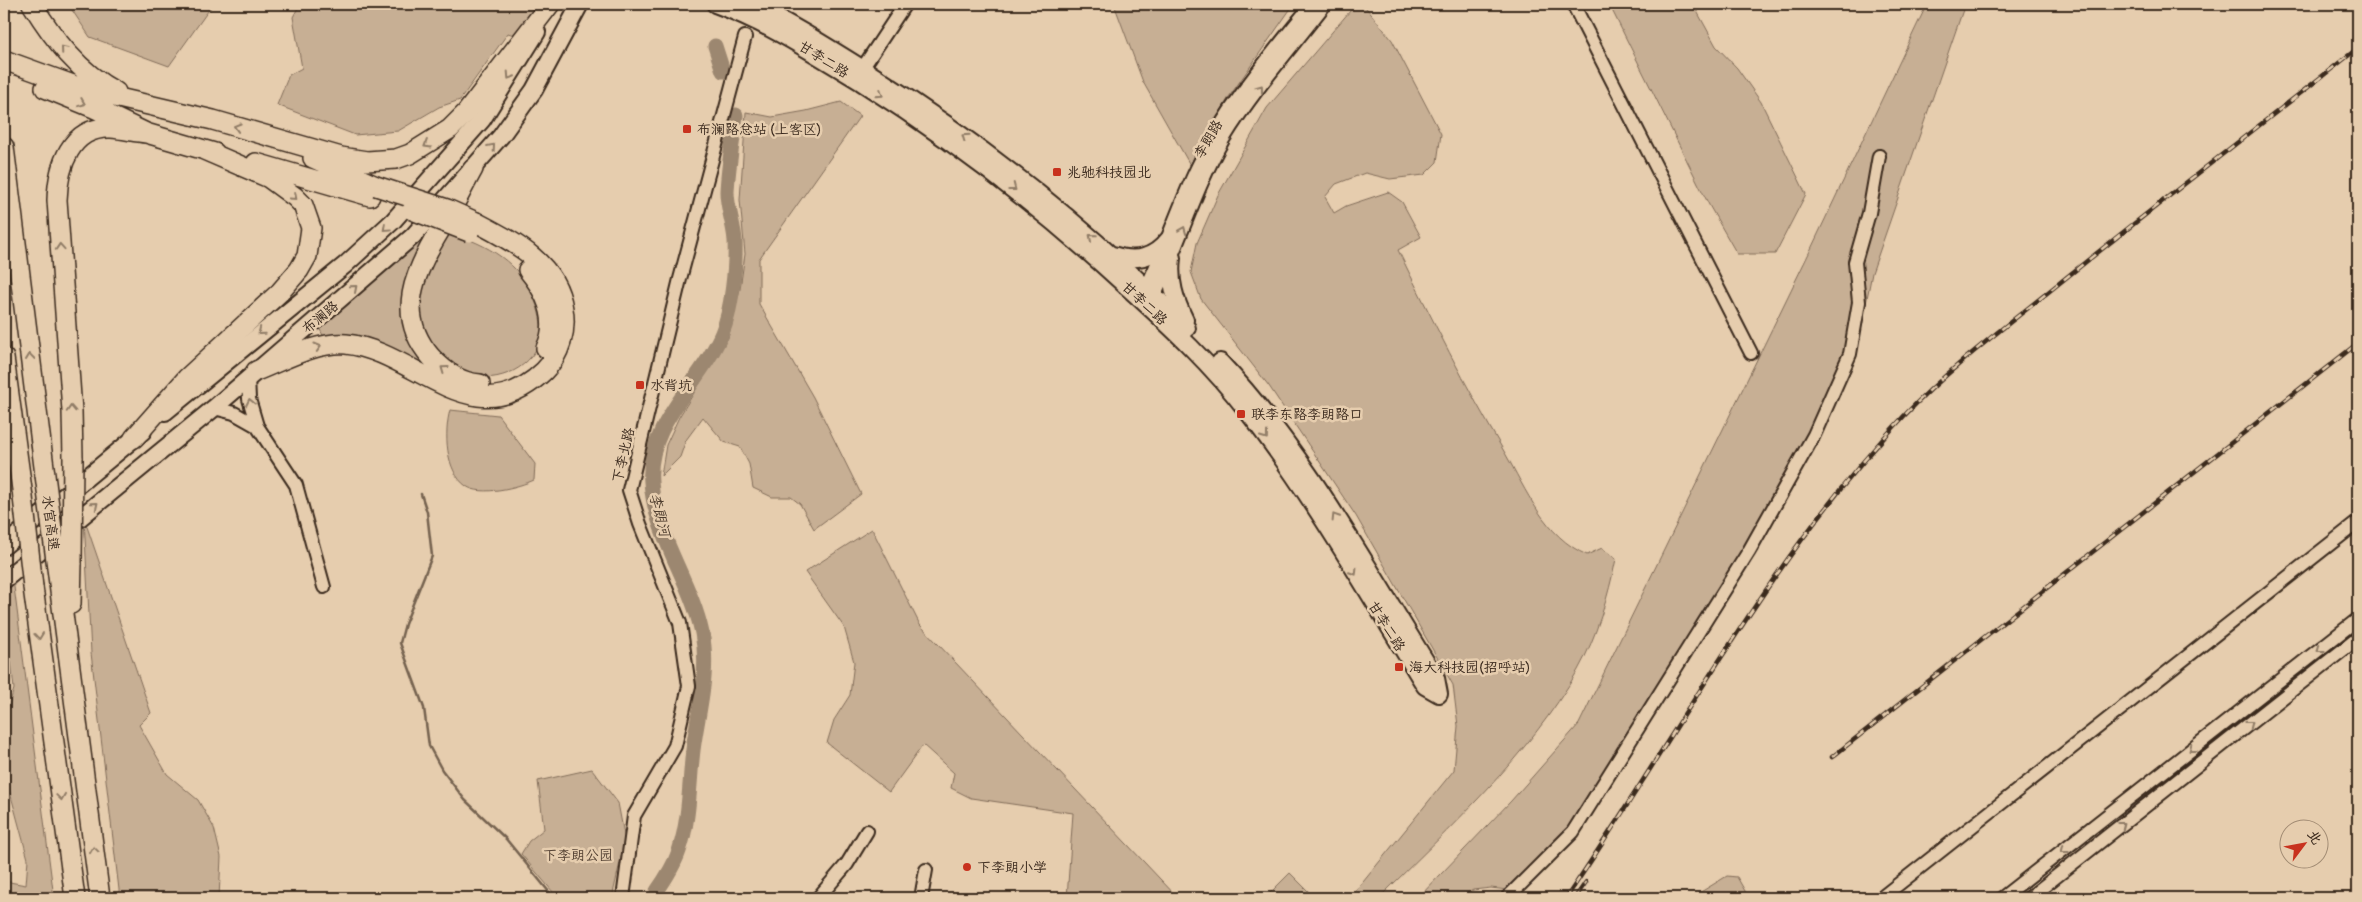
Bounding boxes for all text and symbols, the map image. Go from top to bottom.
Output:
street label: 甘李二路 [795,37,852,81]
one-way arrow [62,46,70,55]
one-way arrow [507,71,517,80]
one-way arrow [1254,85,1262,94]
one-way arrow [875,88,884,98]
one-way arrow [77,97,86,107]
street label: 李朗路 [1191,117,1226,162]
place label: 布澜路总站 (上客区) [697,121,821,138]
one-way arrow [233,123,241,133]
marker: 布澜路总站 (上客区) [681,123,693,135]
one-way arrow [961,134,970,143]
one-way arrow [423,138,432,148]
one-way arrow [486,144,494,153]
place label: 兆驰科技园北 [1067,164,1151,181]
marker: 兆驰科技园北 [1051,166,1063,178]
one-way arrow [1007,183,1016,192]
one-way arrow [288,191,297,200]
one-way arrow [382,223,391,232]
one-way arrow [1177,226,1187,235]
one-way arrow [1089,234,1098,243]
one-way arrow [54,243,65,251]
street label: 甘李二路 [1118,278,1171,329]
one-way arrow [348,285,357,294]
street label: 布澜路 [299,297,342,337]
one-way arrow [258,327,267,335]
one-way arrow [313,343,321,353]
one-way arrow [25,353,36,361]
one-way arrow [440,366,450,375]
place label: 水背坑 [650,377,692,394]
marker: 水背坑 [634,379,646,391]
one-way arrow [246,398,256,406]
one-way arrow [66,405,77,413]
place label: 联李东路李朗路口 [1251,406,1363,423]
marker: 联李东路李朗路口 [1235,408,1247,420]
street label: 下李北路 [609,426,638,484]
one-way arrow [1260,430,1268,439]
water label: 李朗河 [645,491,675,542]
street label: 水官高速 [39,494,62,552]
one-way arrow [90,502,99,511]
one-way arrow [1332,514,1342,523]
one-way arrow [1348,566,1357,575]
street label: 甘李二路 [1365,598,1409,655]
one-way arrow [33,632,44,640]
one-way arrow [2317,644,2326,652]
place label: 海大科技园(招呼站) [1409,659,1530,676]
marker: 海大科技园(招呼站) [1393,661,1405,673]
one-way arrow [2244,721,2253,730]
one-way arrow [2189,744,2198,752]
one-way arrow [55,792,65,801]
north arrow [2280,820,2330,870]
one-way arrow [2116,822,2125,830]
text: 北 [2304,827,2326,848]
one-way arrow [2061,844,2070,852]
one-way arrow [89,846,100,854]
park label: 下李朗公园 [543,847,613,864]
place label: 下李朗小学 [977,859,1047,876]
marker: 下李朗小学 [961,861,973,873]

